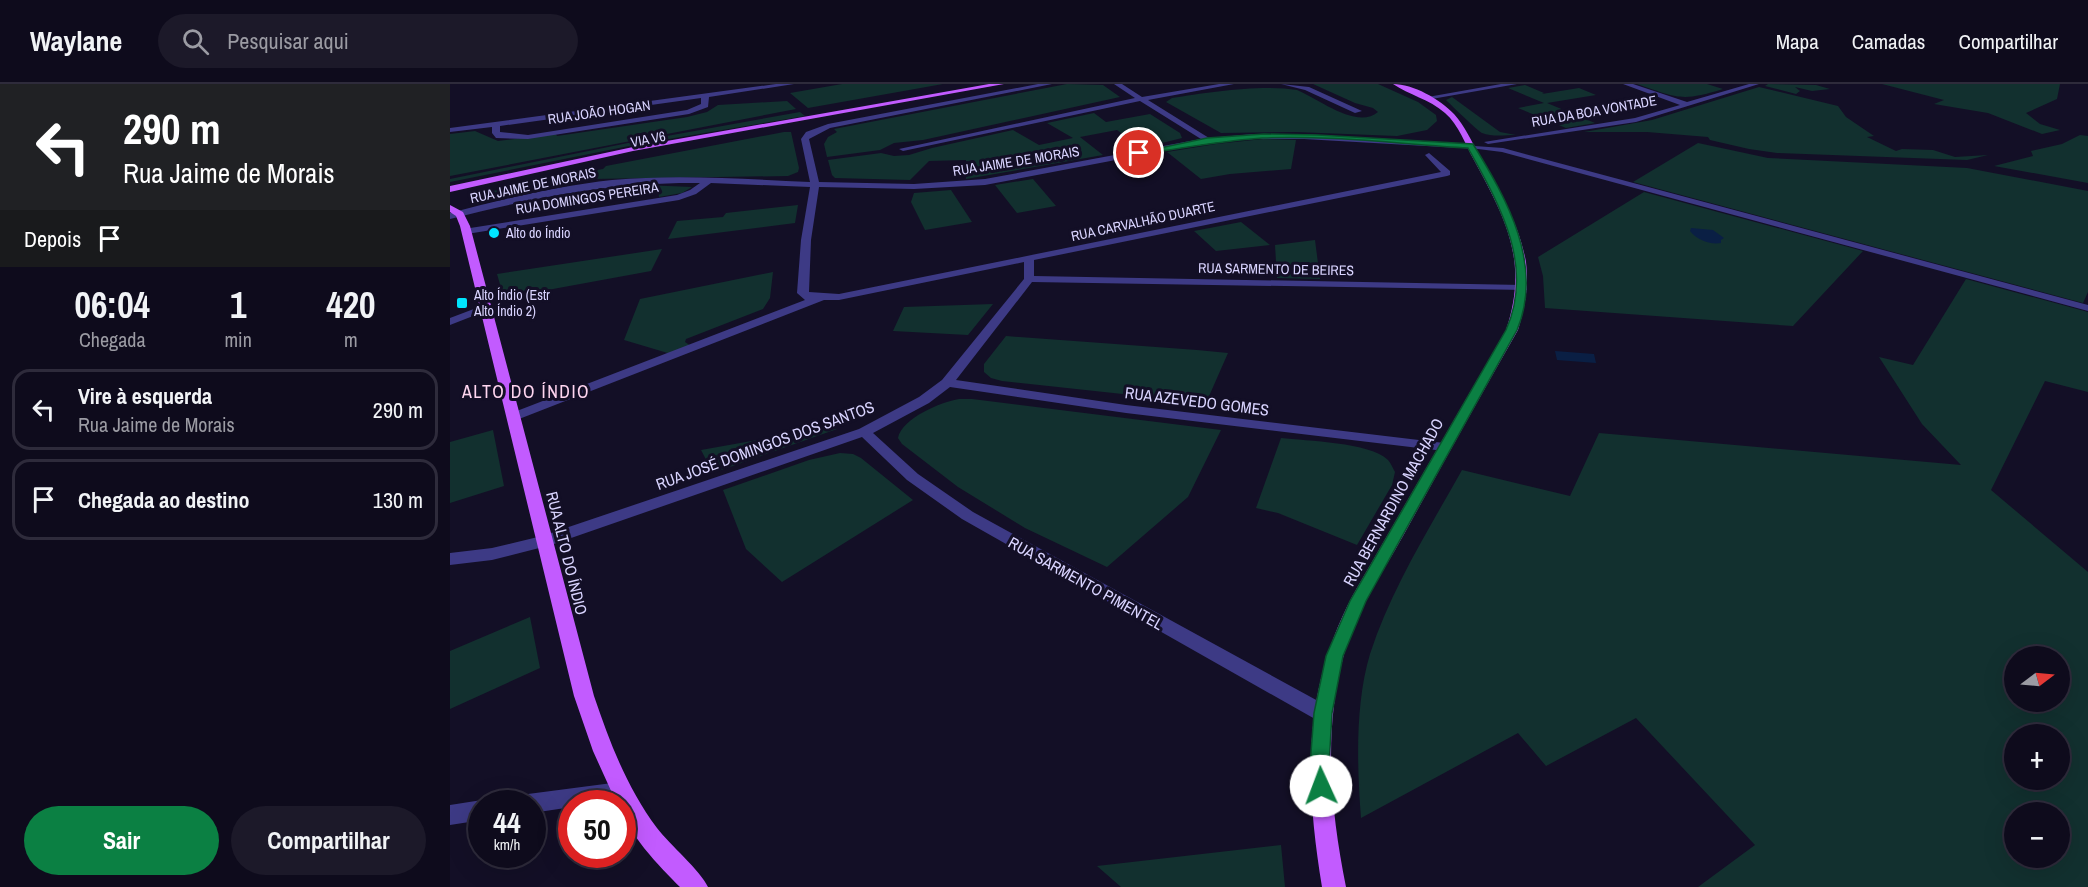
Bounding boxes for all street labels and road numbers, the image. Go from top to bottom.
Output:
street label: RUA DA BOA VONTADE [1530,91,1658,131]
street label: RUA JOÃO HOGAN [547,96,651,128]
street label: VIA V6 [629,127,667,151]
street label: RUA JAIME DE MORAIS [951,142,1081,180]
street label: RUA JAIME DE MORAIS [468,163,598,207]
street label: RUA DOMINGOS PEREIRA [514,178,660,218]
street label: RUA CARVALHÃO DUARTE [1069,197,1217,245]
street label: RUA SARMENTO DE BEIRES [1198,259,1355,279]
street label: RUA AZEVEDO GOMES [1124,381,1271,421]
street label: RUA JOSÉ DOMINGOS DOS SANTOS [653,395,877,495]
street label: RUA BERNARDINO MACHADO [1338,414,1448,590]
street label: RUA ALTO DO ÍNDIO [541,489,593,617]
street label: RUA SARMENTO PIMENTEL [1005,531,1168,635]

